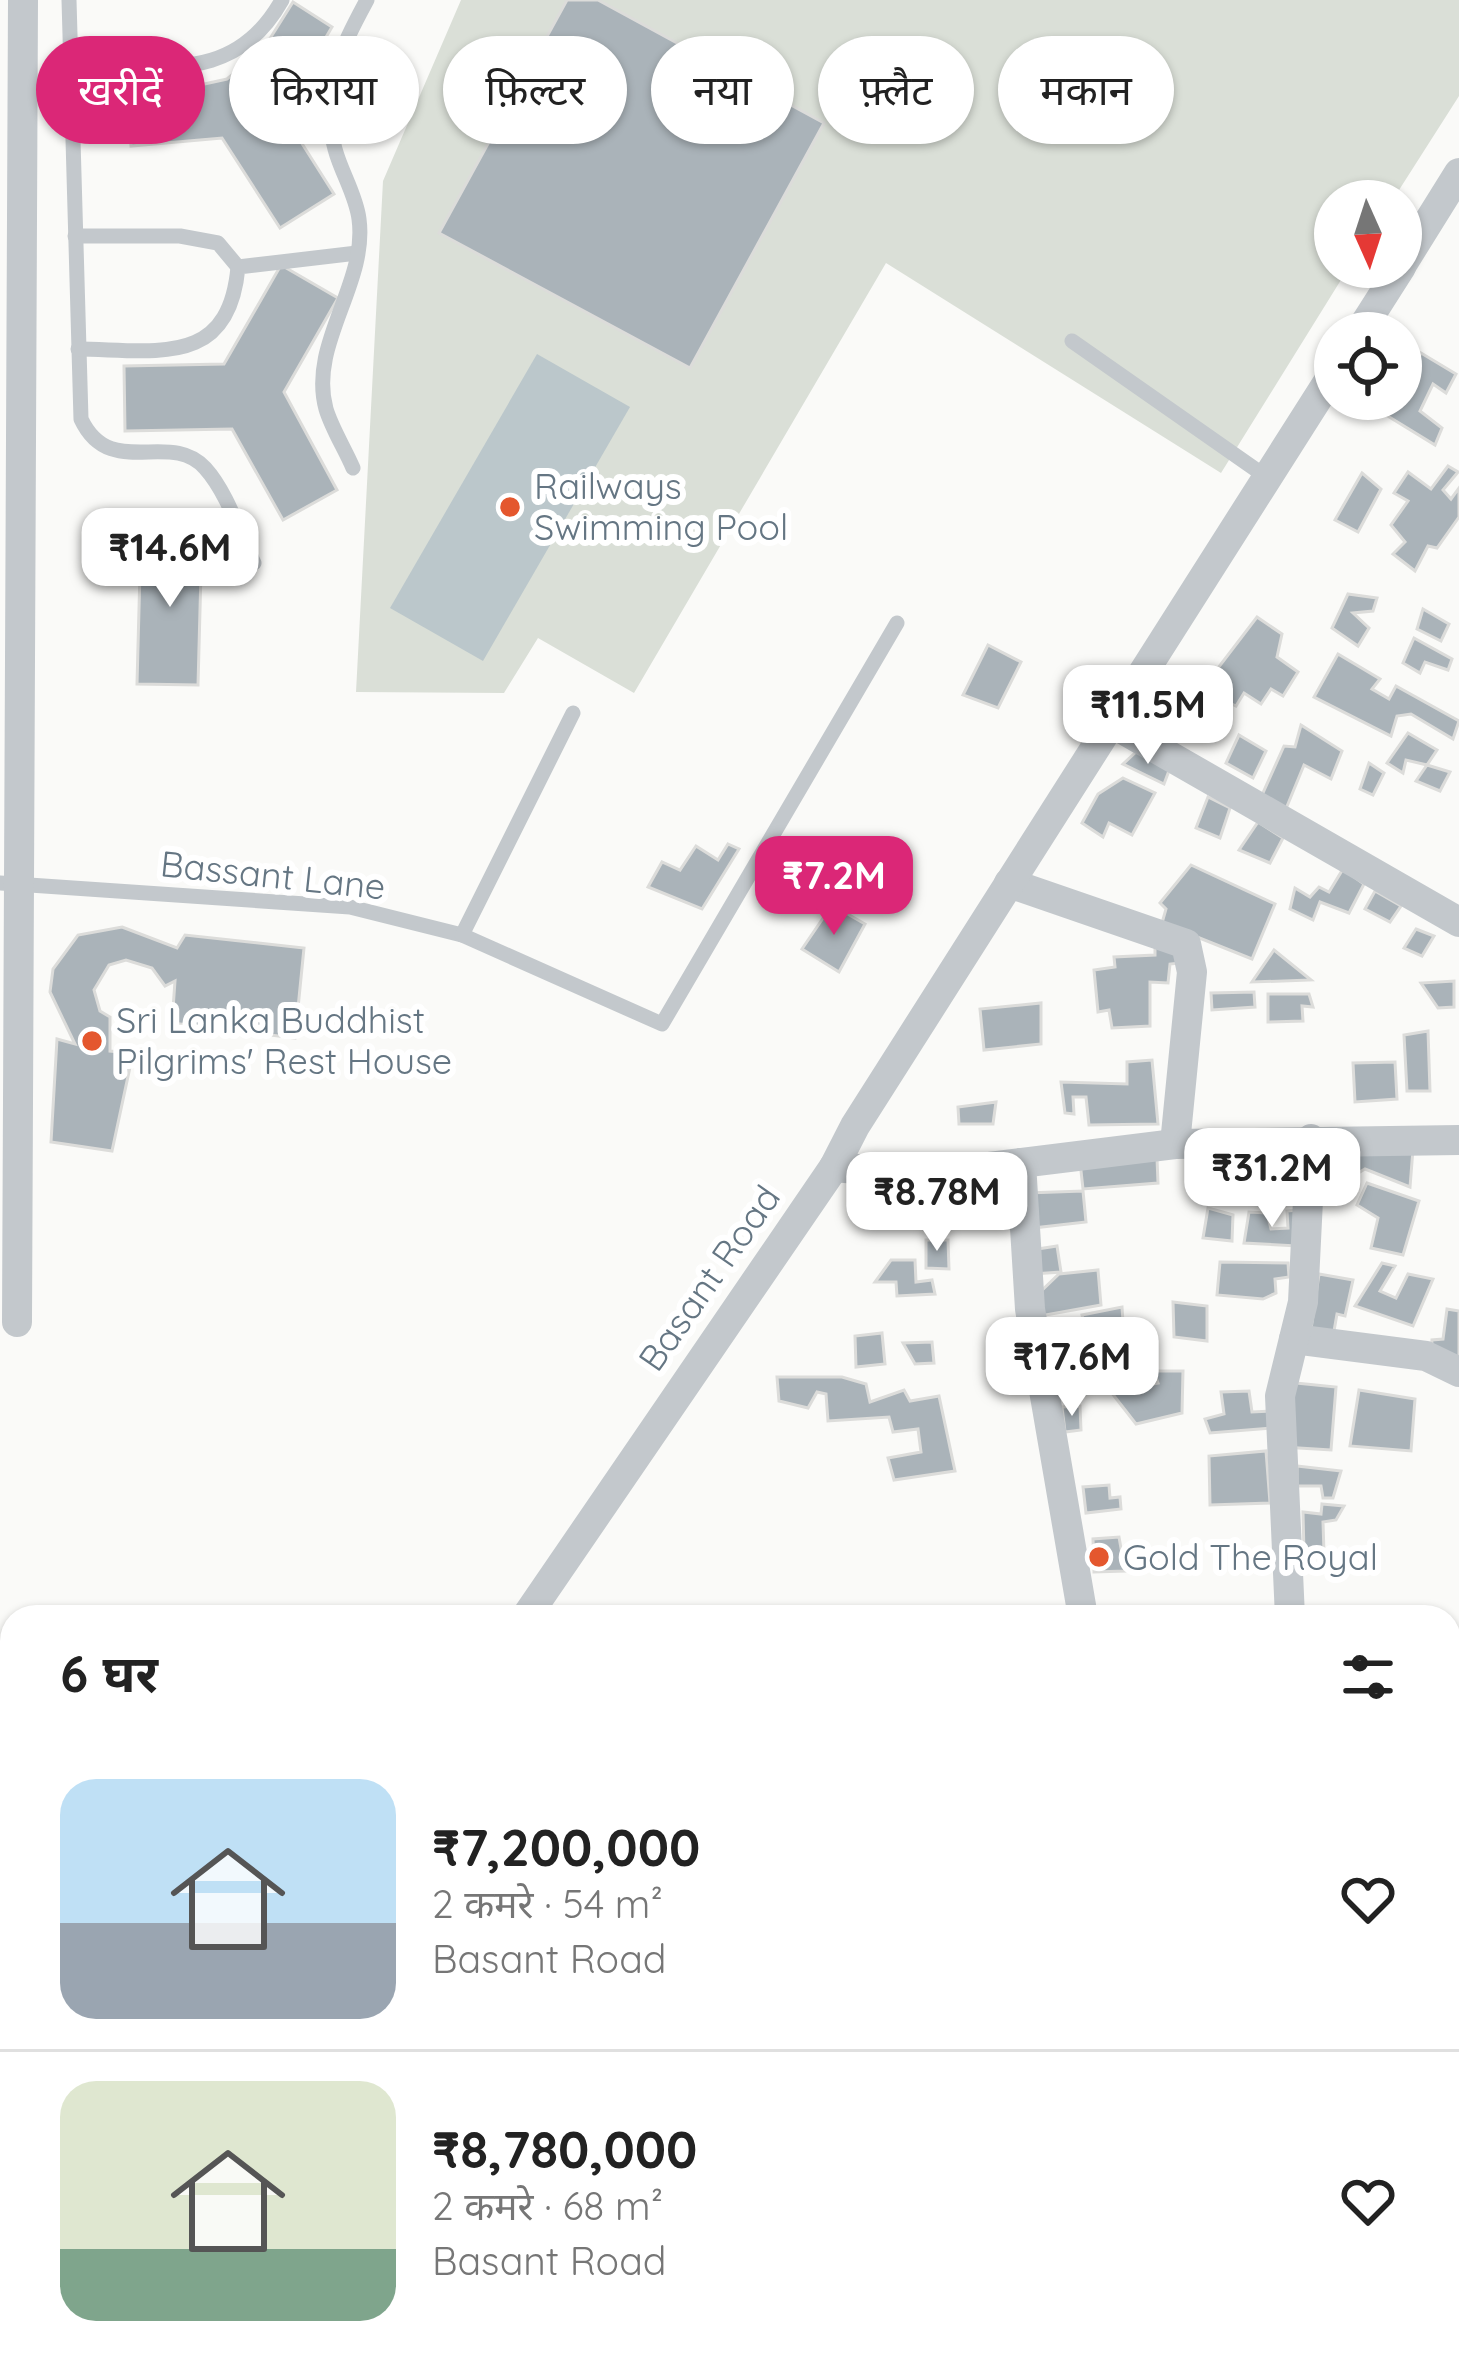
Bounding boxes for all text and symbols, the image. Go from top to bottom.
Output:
chip: खरीदें [36,36,205,144]
chip: किराया [229,36,419,144]
chip: फ़िल्टर [443,36,627,144]
chip: नया [651,36,794,144]
chip: फ़्लैट [818,36,974,144]
chip: मकान [998,36,1174,144]
north arrow [1314,180,1422,288]
map controls [1314,180,1422,420]
button: locate [1314,312,1422,420]
place label: Railways Swimming Pool [534,463,788,549]
marker: Railways Swimming Pool [497,494,523,520]
pin: ₹14.6M [72,508,268,610]
text: ₹14.6M [109,522,231,571]
pin: ₹11.5M [1050,665,1246,767]
text: ₹11.5M [1090,679,1206,728]
pin: ₹7.2M [750,836,918,938]
street label: Bassant Lane [158,840,388,909]
text: ₹7.2M [782,850,886,899]
place label: Sri Lanka Buddhist Pilgrims' Rest House [116,997,452,1083]
marker: Sri Lanka Buddhist Pilgrims' Rest House [79,1028,105,1054]
pin: ₹31.2M [1174,1128,1370,1230]
text: ₹31.2M [1211,1142,1333,1191]
pin: ₹8.78M [839,1152,1035,1254]
text: ₹8.78M [873,1166,1001,1215]
street label: Basant Road [628,1176,789,1379]
pin: ₹17.6M [974,1317,1170,1419]
text: ₹17.6M [1013,1331,1131,1380]
place label: Gold The Royal [1123,1534,1378,1579]
marker: Gold The Royal [1086,1544,1112,1570]
text: 6 घर [60,1641,158,1705]
icon: filters [1335,1644,1401,1710]
text: ₹7,200,000 [432,1815,700,1879]
icon: home [156,1827,300,1971]
icon: heart [1335,1866,1401,1932]
text: 2 कमरे · 54 m² [432,1879,663,1928]
text: Basant Road [432,1934,666,1983]
text: ₹8,780,000 [432,2117,697,2181]
icon: home [156,2129,300,2273]
icon: heart [1335,2168,1401,2234]
text: 2 कमरे · 68 m² [432,2181,663,2230]
text: Basant Road [432,2236,666,2285]

